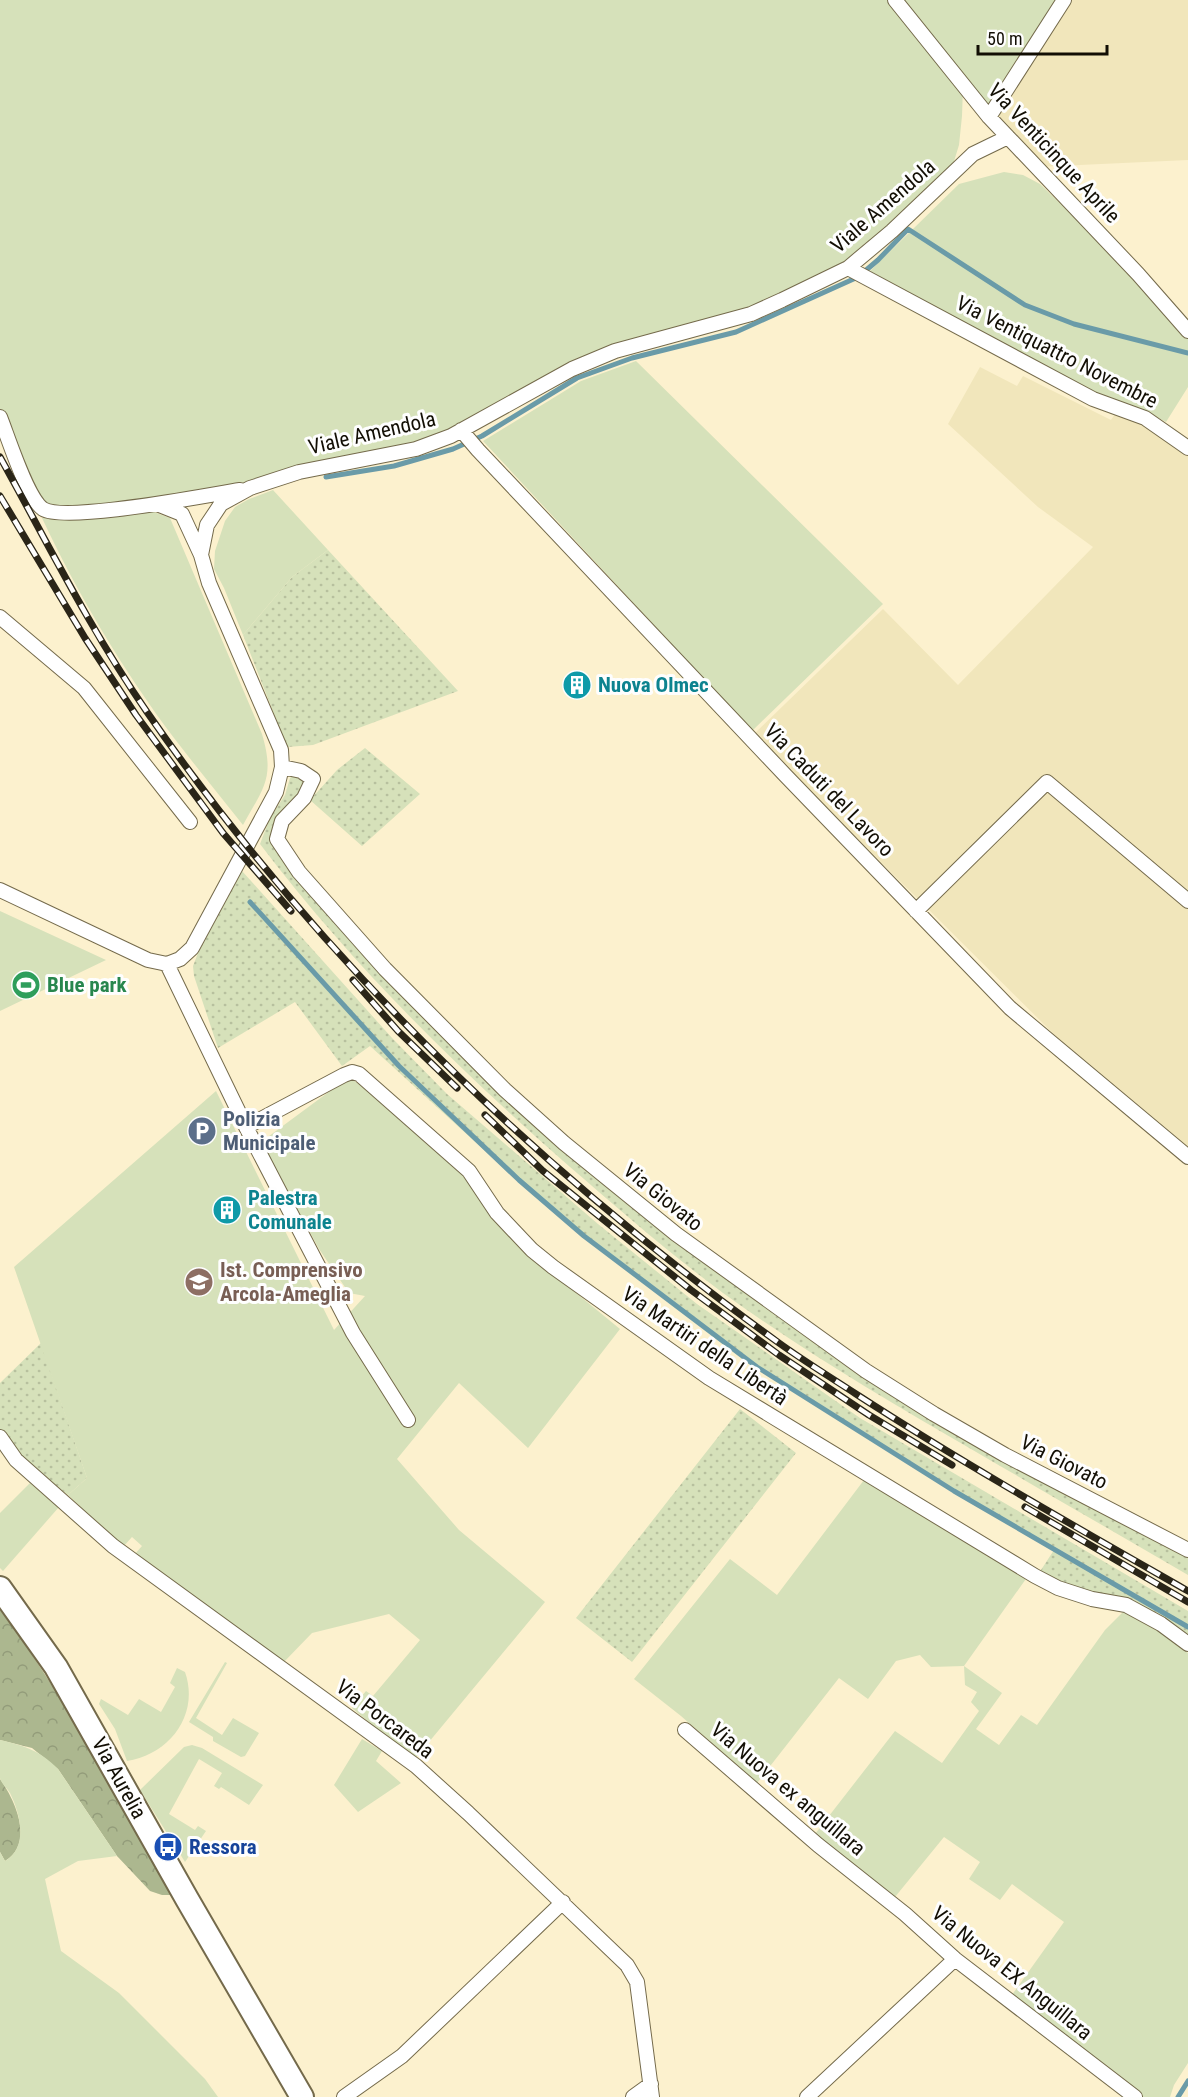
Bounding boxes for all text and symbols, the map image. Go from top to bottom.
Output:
scale bar [978,18,1107,56]
text: 50 m [987,28,1022,49]
street label: Via Venticinque Aprile [983,78,1125,228]
street label: Viale Amendola [826,154,940,258]
street label: Via Ventiquattro Novembre [952,291,1162,413]
street label: Viale Amendola [306,407,438,459]
building icon: Nuova Olmec [561,669,593,701]
place label: Nuova Olmec [598,673,709,697]
street label: Via Caduti del Lavoro [759,718,899,862]
sports icon: Blue park [10,969,42,1001]
place label: Blue park [47,973,128,997]
place label: Polizia Municipale [223,1107,315,1155]
parking icon: Polizia Municipale [186,1115,218,1147]
street label: Via Giovato [619,1158,707,1236]
place label: Palestra Comunale [248,1186,332,1234]
building icon: Palestra Comunale [211,1194,243,1226]
place label: Ist. Comprensivo Arcola-Ameglia [220,1258,363,1306]
school or university icon: Ist. Comprensivo Arcola-Ameglia [183,1266,215,1298]
street label: Via Martiri della Libertà [618,1282,792,1410]
street label: Via Giovato [1016,1430,1112,1494]
street label: Via Porcareda [331,1675,439,1763]
street label: Via Nuova ex anguillara [706,1717,870,1861]
street label: Via Aurelia [87,1733,151,1823]
bus stop icon: Ressora [152,1831,184,1863]
place label: Ressora [189,1835,257,1859]
street label: Via Nuova EX Anguillara [927,1901,1097,2045]

